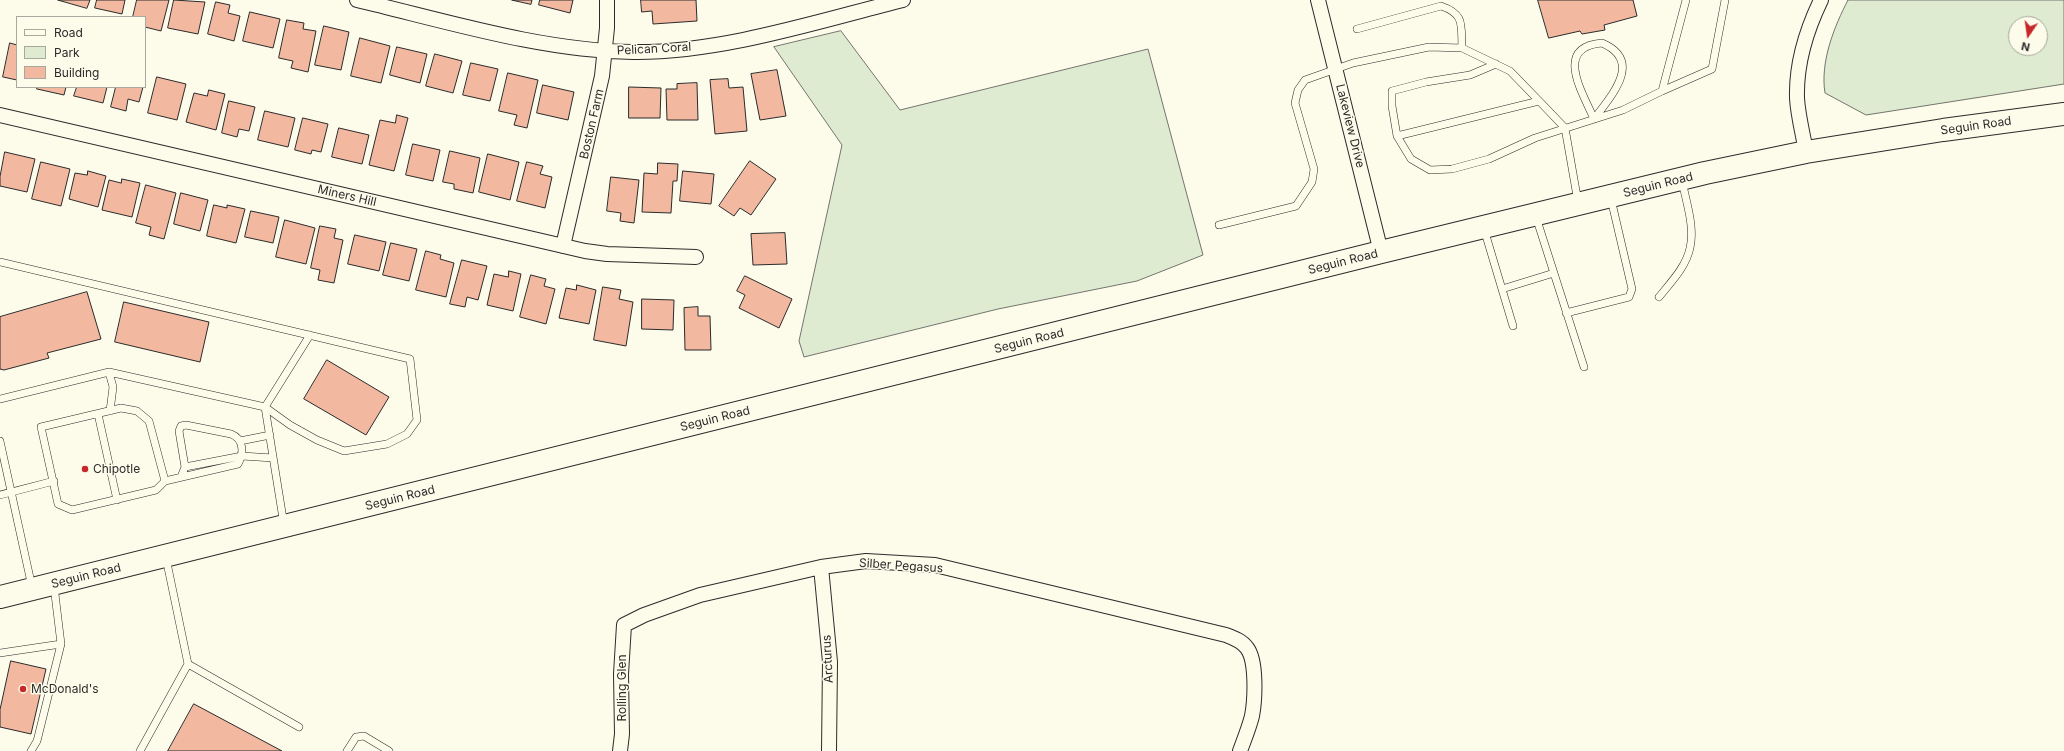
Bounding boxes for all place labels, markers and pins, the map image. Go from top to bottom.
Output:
place label: Chipotle [93,462,140,476]
marker: Chipotle [80,464,90,474]
place label: McDonald's [31,682,99,696]
marker: McDonald's [18,684,28,694]

